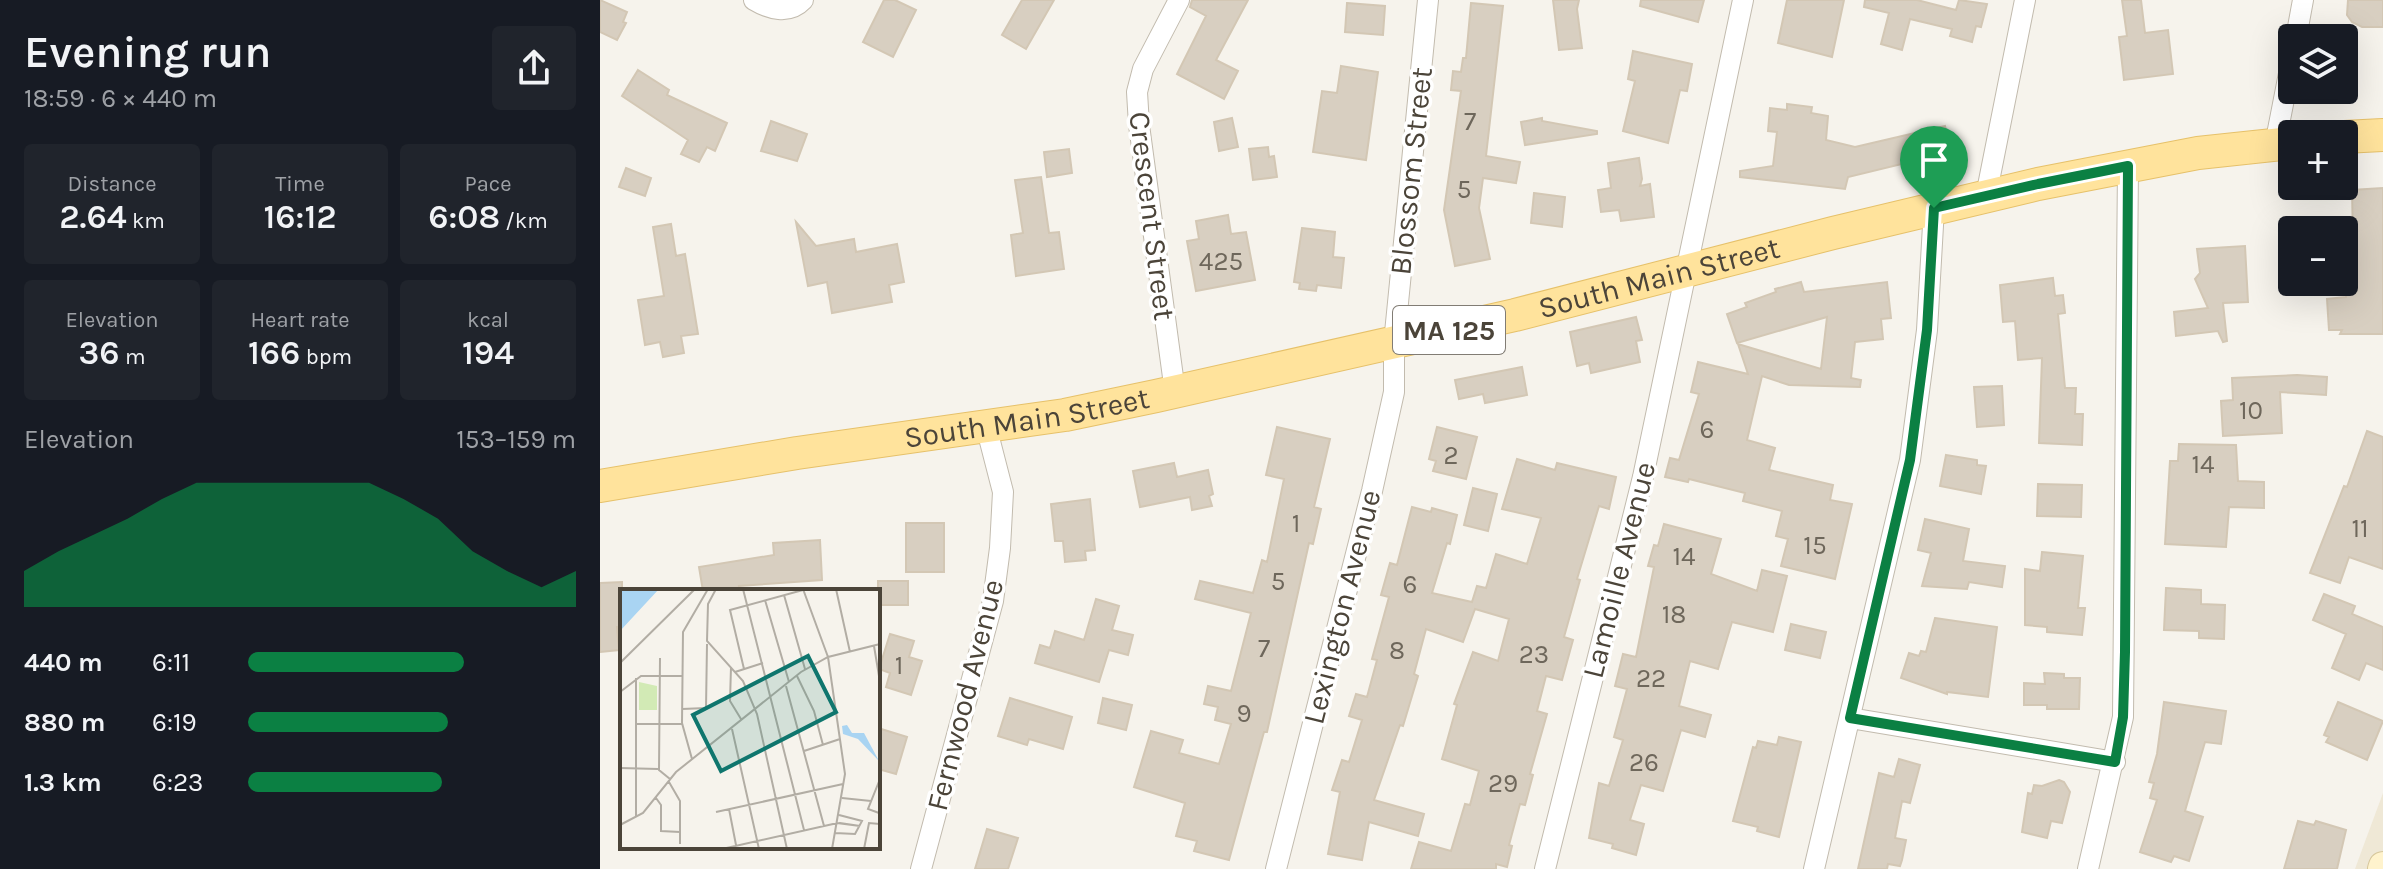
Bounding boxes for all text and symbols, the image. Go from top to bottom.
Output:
map controls [2278,24,2358,296]
button: layers [2278,24,2358,104]
button: share [492,26,576,110]
text: Evening run [24,27,271,78]
street label: Blossom Street [1382,65,1440,277]
text: 18:59 · 6 × 440 m [24,83,217,114]
house number: 7 [1464,106,1476,137]
street label: Crescent Street [1121,110,1183,322]
button: + [2278,120,2358,200]
pin [1900,126,1968,208]
icon: arrive [1912,138,1956,182]
text: Distance [68,171,156,197]
text: Time [275,171,325,197]
text: Pace [465,171,511,197]
house number: 5 [1457,174,1471,205]
text: 2.64 [59,197,127,237]
text: 16:12 [263,197,337,237]
text: 6:08 [428,197,500,237]
text: km [127,208,165,234]
text: /km [500,208,548,234]
button: − [2278,216,2358,296]
street label: South Main Street [1534,230,1783,326]
house number: 425 [1199,246,1243,277]
road number: MA 125 [1393,306,1505,354]
text: Elevation [65,307,159,333]
text: Heart rate [250,307,350,333]
text: kcal [467,307,509,333]
text: 36 [79,333,120,373]
text: 166 [248,333,300,373]
text: 194 [462,333,514,373]
text: m [120,344,146,370]
text: bpm [300,344,352,370]
street label: South Main Street [902,380,1152,456]
house number: 10 [2239,395,2263,426]
house number: 6 [1700,414,1714,445]
text: Elevation [24,424,134,455]
text: 153–159 m [456,424,576,455]
house number: 2 [1443,440,1459,471]
house number: 14 [2191,449,2215,480]
street label: Lamoille Avenue [1575,458,1663,682]
street label: Lexington Avenue [1295,486,1389,728]
house number: 1 [1292,508,1300,539]
house number: 11 [2351,513,2369,544]
house number: 15 [1803,530,1827,561]
house number: 14 [1672,541,1696,572]
house number: 5 [1271,566,1285,597]
house number: 6 [1403,569,1417,600]
street label: Fernwood Avenue [919,575,1011,815]
inset map [620,589,880,849]
house number: 18 [1662,599,1686,630]
house number: 7 [1258,633,1270,664]
house number: 8 [1389,635,1405,666]
house number: 23 [1519,639,1549,670]
text: 440 m [24,647,103,678]
text: 6:11 [152,647,190,678]
house number: 1 [895,650,903,681]
house number: 22 [1636,663,1666,694]
house number: 9 [1236,698,1252,729]
text: 880 m [24,707,105,738]
text: 6:19 [152,707,197,738]
house number: 26 [1629,747,1659,778]
text: 1.3 km [24,767,102,798]
text: 6:23 [152,767,203,798]
house number: 29 [1488,768,1518,799]

